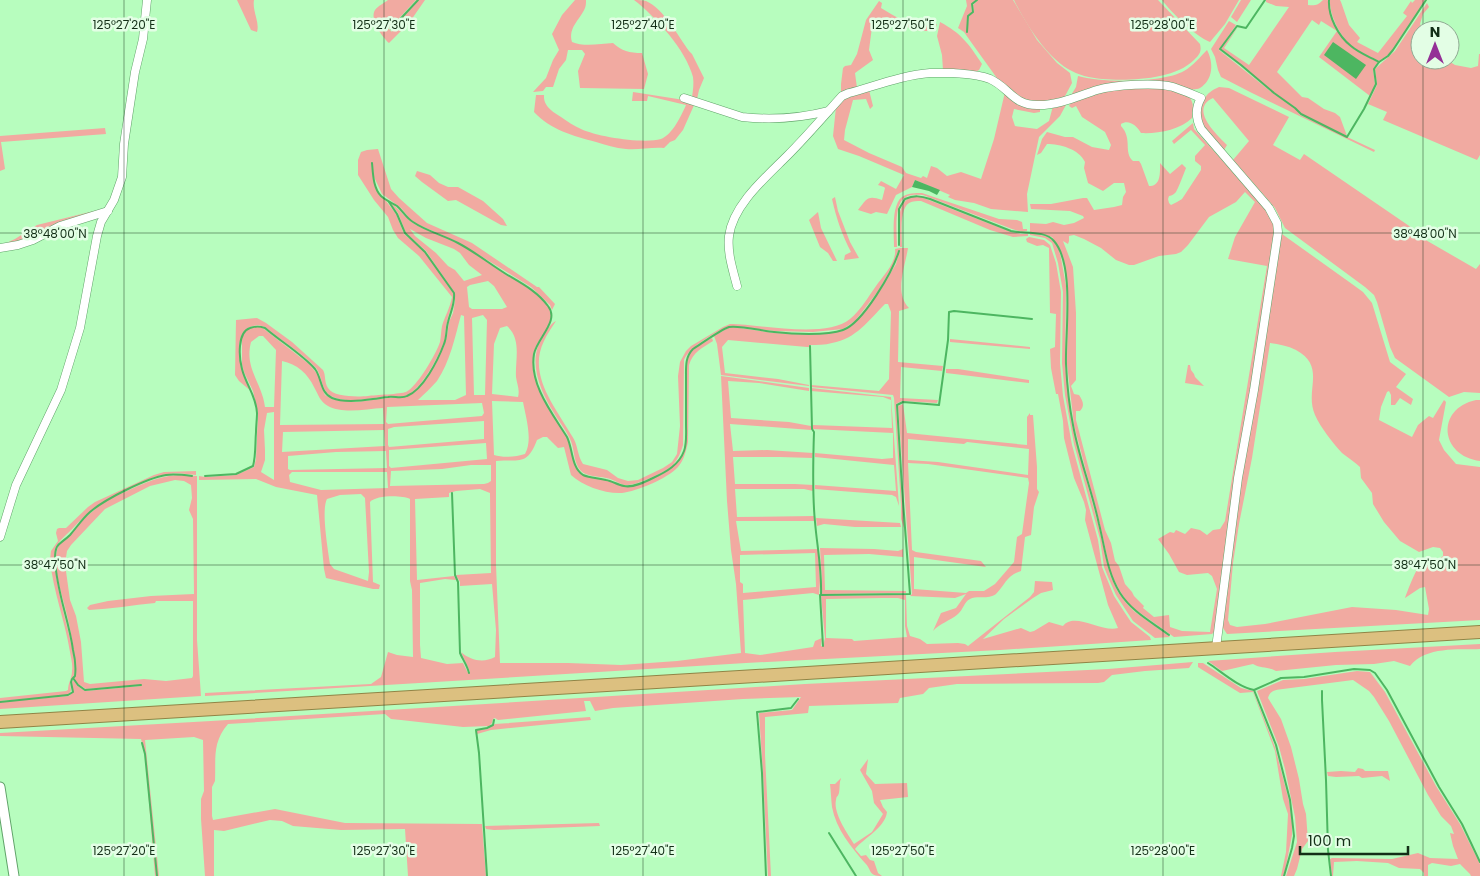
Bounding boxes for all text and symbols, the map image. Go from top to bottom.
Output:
text: 125°27'20"E [93,16,155,33]
text: 125°27'30"E [353,16,415,33]
text: 125°27'40"E [611,16,675,33]
text: 125°27'50"E [871,16,935,33]
text: 125°28'00"E [1131,16,1195,33]
north arrow [1410,20,1460,70]
text: N [1430,22,1440,42]
text: 38°48'00"N [23,225,87,242]
text: 38°48'00"N [1393,225,1457,242]
text: 38°47'50"N [24,556,86,573]
text: 38°47'50"N [1394,556,1456,573]
scale bar [1300,824,1408,856]
text: 100 m [1308,830,1351,851]
text: 125°27'20"E [93,842,155,859]
text: 125°27'30"E [353,842,415,859]
text: 125°27'40"E [611,842,675,859]
text: 125°27'50"E [871,842,935,859]
text: 125°28'00"E [1131,842,1195,859]

